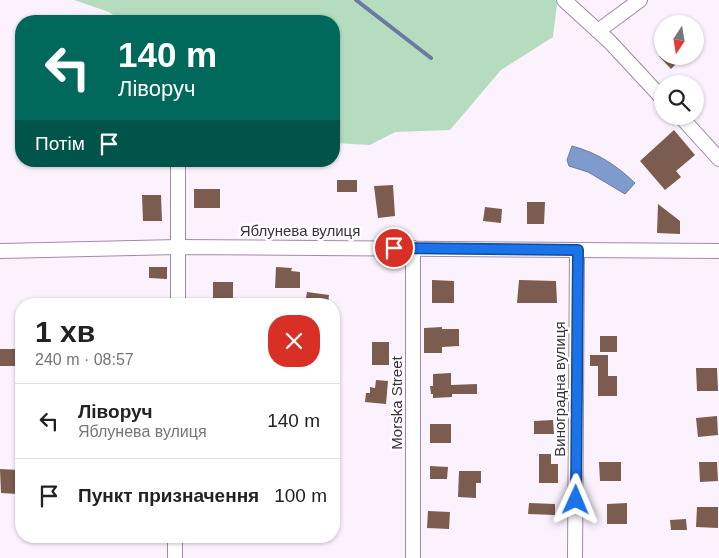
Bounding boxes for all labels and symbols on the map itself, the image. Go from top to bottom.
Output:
north arrow [654,15,704,65]
street label: Яблунева вулиця [240,222,360,239]
pin [373,227,415,269]
street label: Виноградна вулиця [551,321,568,457]
street label: Morska Street [388,355,405,450]
position arrow [549,473,601,525]

